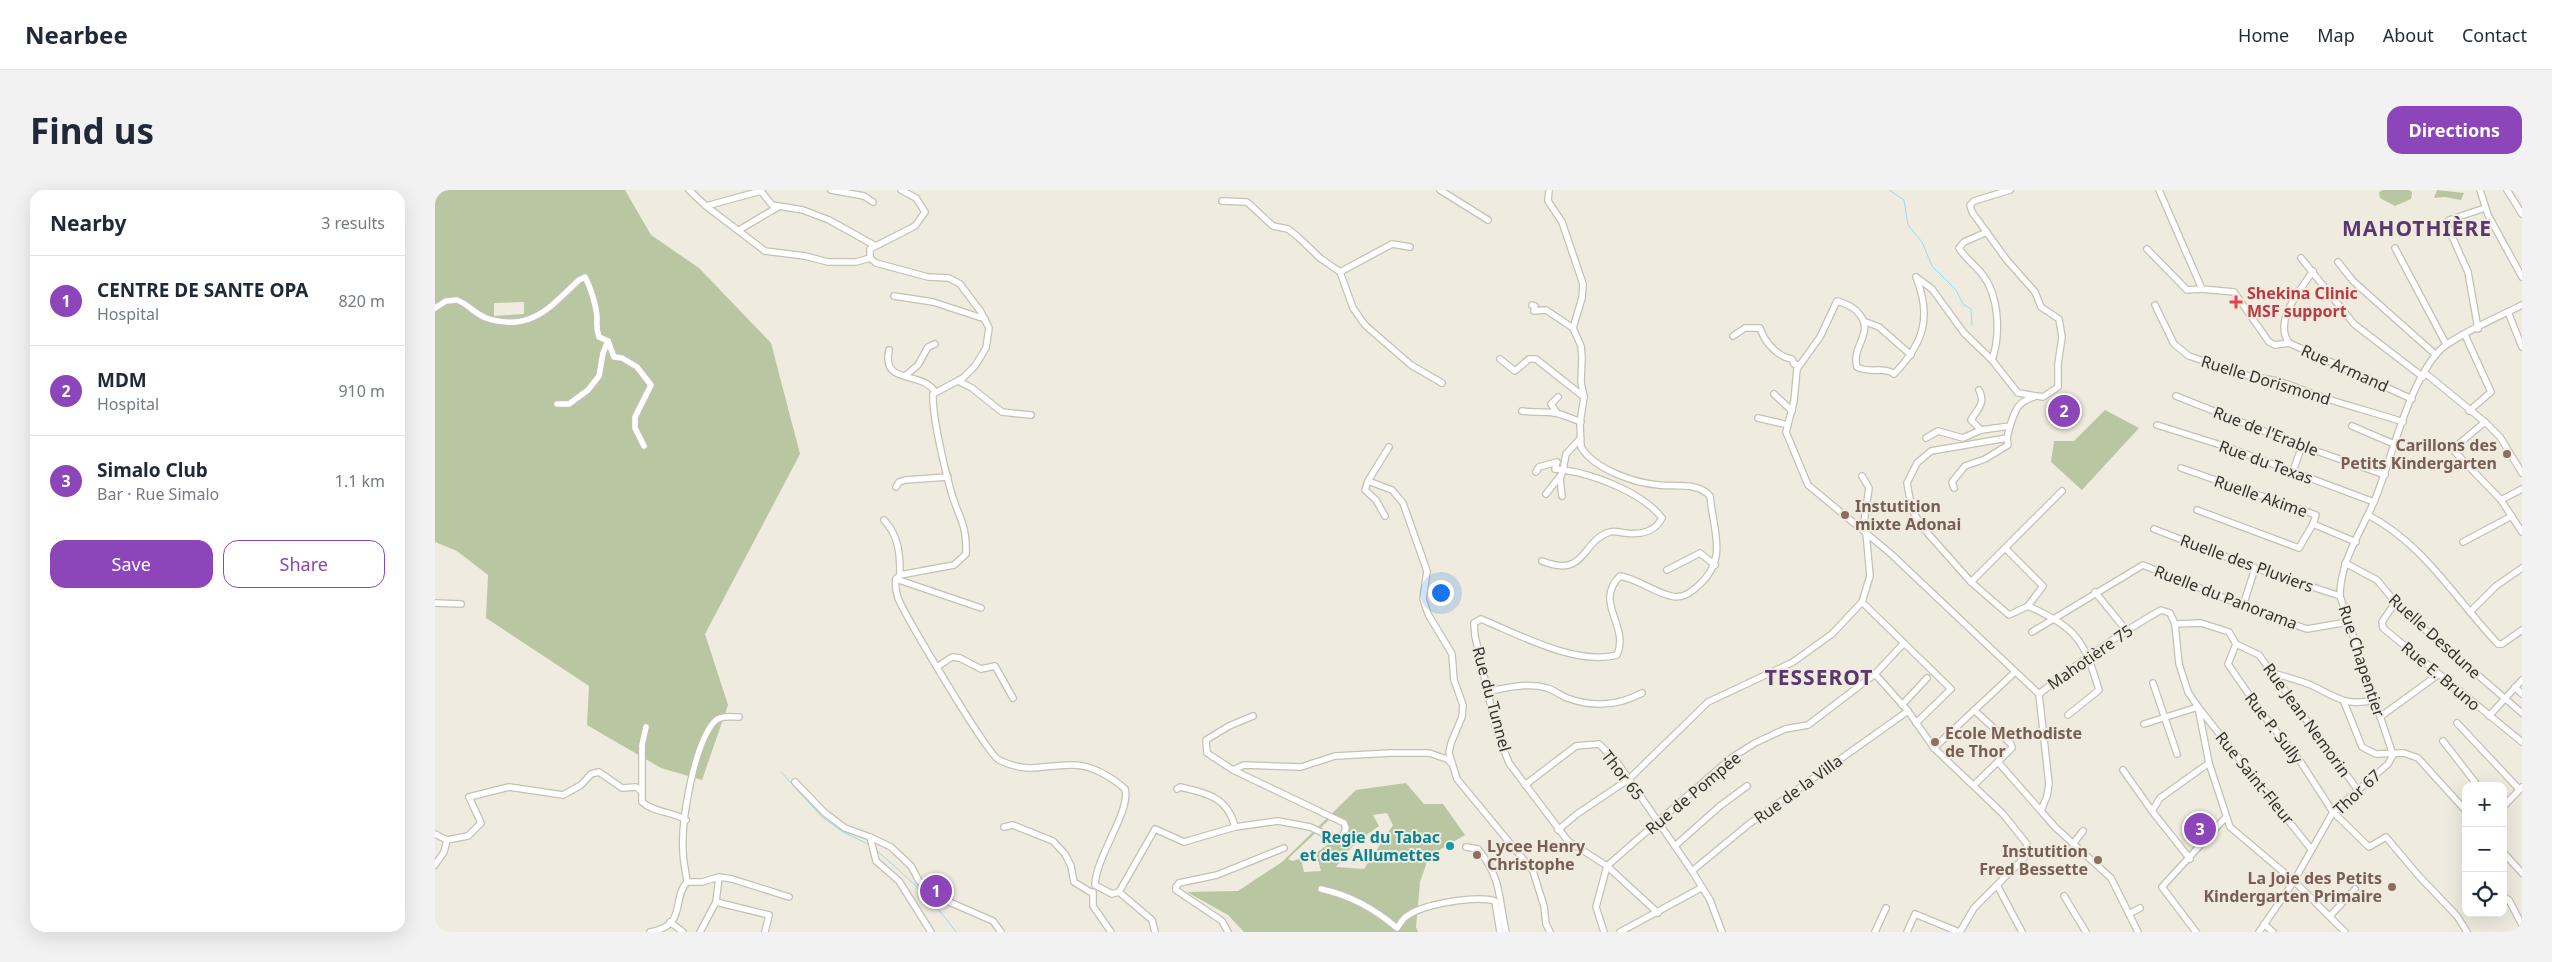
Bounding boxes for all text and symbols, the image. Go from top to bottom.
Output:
text: Nearbee [25,18,128,51]
text: Home [2238,23,2289,47]
text: Map [2317,23,2355,47]
text: About [2383,23,2434,47]
text: Contact [2462,23,2527,47]
button: Directions [2387,106,2522,154]
text: Find us [30,107,154,154]
text: Nearby [50,209,126,237]
text: 3 results [321,212,385,234]
district label: MAHOTHIÈRE [2342,214,2492,242]
text: CENTRE DE SANTE OPA [97,277,308,303]
place label: Shekina Clinic MSF support [2247,282,2358,322]
text: 1 [61,290,71,312]
text: 820 m [338,290,385,312]
marker: Shekina Clinic MSF support [2229,295,2243,309]
text: Hospital [97,303,159,325]
street label: Rue Armand [2298,339,2392,397]
street label: Ruelle Dorismond [2199,350,2333,410]
text: MDM [97,367,147,393]
text: 2 [61,380,71,402]
text: 910 m [338,380,385,402]
pin: 2 [2048,392,2080,430]
text: Hospital [97,393,159,415]
street label: Rue de l'Erable [2210,401,2322,461]
place label: Carillons des Petits Kindergarten [2340,434,2497,474]
street label: Rue du Texas [2216,435,2316,489]
marker: Carillons des Petits Kindergarten [2501,448,2513,460]
text: Simalo Club [97,457,208,483]
text: 3 [61,470,71,492]
text: 1.1 km [335,470,385,492]
street label: Ruelle Akime [2211,470,2311,522]
text: Bar · Rue Simalo [97,483,219,505]
place label: Instutition mixte Adonai [1855,495,1961,535]
marker: Instutition mixte Adonai [1839,509,1851,521]
street label: Ruelle des Pluviers [2177,529,2317,597]
button: Save [50,540,213,588]
button: Share [223,540,385,588]
street label: Ruelle du Panorama [2151,560,2301,634]
your location [1428,580,1454,606]
street label: Ruelle Desdune [2384,589,2486,683]
street label: Rue Chapentier [2334,602,2391,720]
street label: Mahotière 75 [2043,619,2137,695]
street label: Rue E. Bruno [2397,636,2485,716]
street label: Rue du Tunnel [1467,644,1517,754]
street label: Rue Jean Nemorin [2258,659,2356,781]
district label: TESSEROT [1765,663,1873,691]
street label: Rue P. Sully [2240,688,2309,769]
place label: Ecole Methodiste de Thor [1945,722,2082,762]
street label: Rue Saint-Fleur [2211,727,2300,829]
marker: Ecole Methodiste de Thor [1929,736,1941,748]
street label: Thor 65 [1597,746,1649,804]
street label: Rue de Pompée [1641,747,1745,839]
street label: Rue de la Villa [1749,749,1847,829]
street label: Thor 67 [2328,764,2386,820]
map controls [2462,782,2507,917]
button: + [2462,782,2507,827]
pin: 3 [2184,810,2216,848]
place label: Regie du Tabac et des Allumettes [1300,826,1440,866]
button: − [2462,827,2507,872]
place label: Lycee Henry Christophe [1487,835,1586,875]
marker: Regie du Tabac et des Allumettes [1444,840,1456,852]
place label: Instutition Fred Bessette [1979,840,2088,880]
marker: Lycee Henry Christophe [1471,849,1483,861]
marker: Instutition Fred Bessette [2092,854,2104,866]
place label: La Joie des Petits Kindergarten Primaire [2203,867,2382,907]
pin: 1 [920,872,952,910]
button: locate [2462,872,2507,917]
marker: La Joie des Petits Kindergarten Primaire [2386,881,2398,893]

